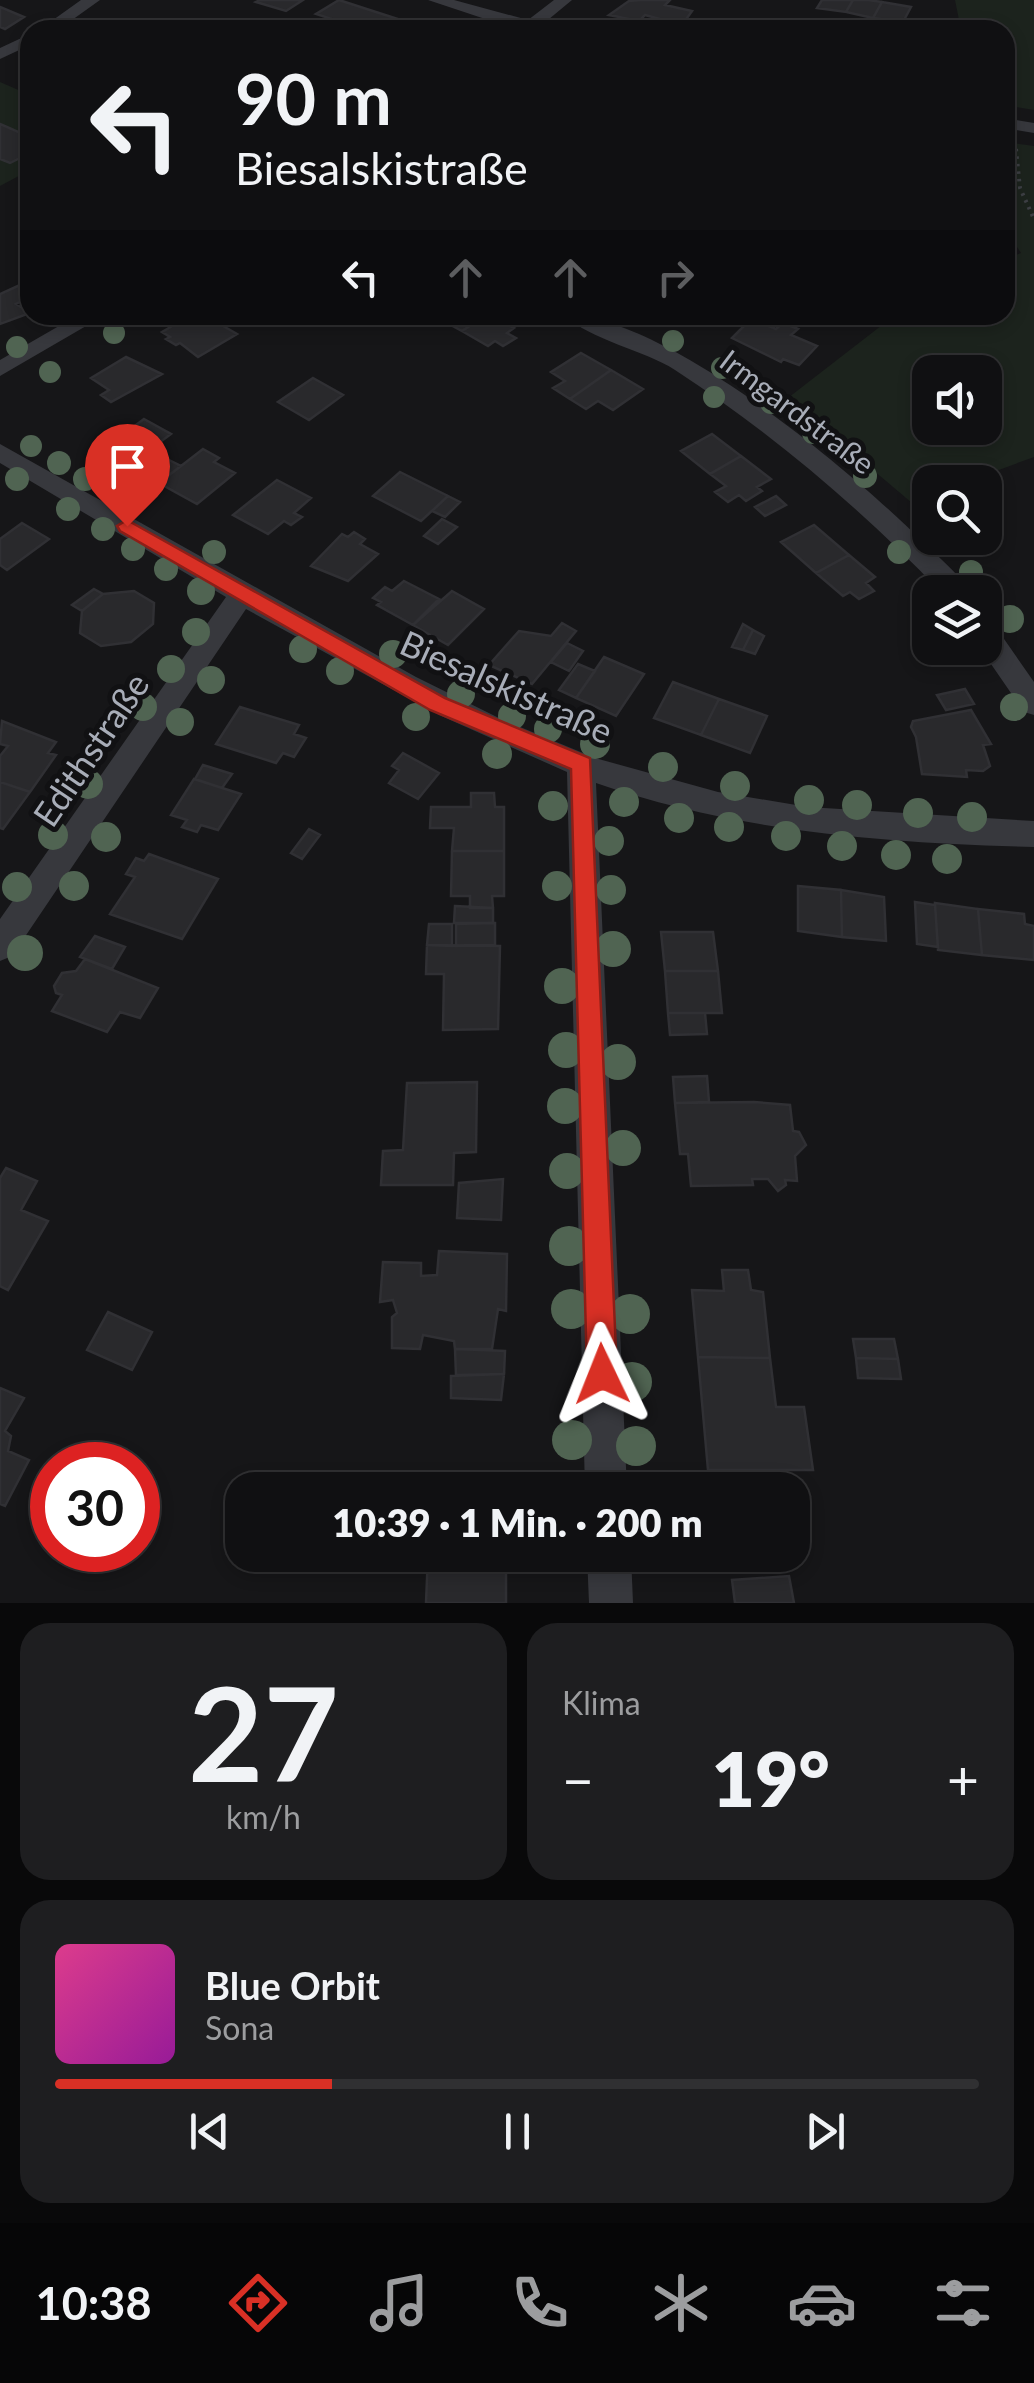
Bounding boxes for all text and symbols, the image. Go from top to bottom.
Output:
text: 90 m [235,56,392,140]
icon: left [70,60,200,190]
text: Biesalskistraße [235,141,528,195]
icon: left [333,250,388,305]
icon: ahead [438,250,493,305]
icon: ahead [543,250,598,305]
icon: right [648,250,703,305]
street label: Irmgardstraße [714,341,882,481]
map controls [912,355,1002,665]
button: sound [912,355,1002,445]
pin [85,424,170,527]
icon: arrive [100,439,155,494]
button: search [912,465,1002,555]
button: layers [912,575,1002,665]
street label: Biesalskistraße [394,621,620,751]
street label: Edithstraße [23,664,157,834]
position arrow [550,1322,654,1426]
speed limit sign: 30 [30,1442,160,1572]
text: 10:39 · 1 Min. · 200 m [332,1499,703,1545]
text: 27 [188,1654,339,1810]
text: Klima [562,1683,641,1722]
text: 19° [711,1733,830,1823]
text: − [562,1746,594,1812]
text: + [947,1746,979,1812]
text: km/h [226,1797,301,1836]
text: Blue Orbit [205,1962,380,2008]
text: Sona [205,2008,274,2047]
icon: previous [182,2104,237,2159]
icon: pause [490,2104,545,2159]
icon: next [798,2104,853,2159]
icon: directions [223,2268,293,2338]
icon: music [364,2268,434,2338]
icon: phone [505,2268,575,2338]
icon: climate [646,2268,716,2338]
icon: car [787,2268,857,2338]
icon: filters [928,2268,998,2338]
text: 10:38 [36,2276,152,2330]

